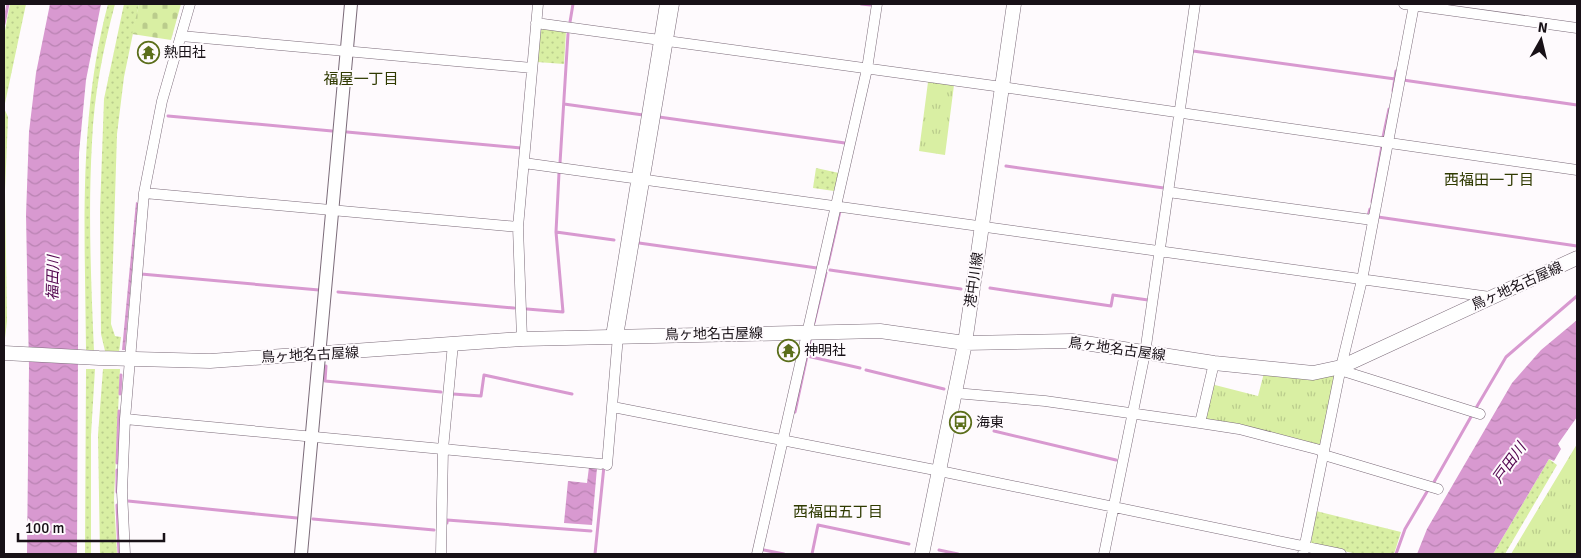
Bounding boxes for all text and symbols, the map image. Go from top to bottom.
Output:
north arrow [1516,15,1566,65]
text: N [1537,19,1549,37]
temple icon: 熱田社 [136,40,160,64]
place label: 熱田社 [164,44,206,61]
district label: 福屋一丁目 [323,70,399,88]
district label: 西福田一丁目 [1444,171,1534,189]
street label: 港中川線 [962,251,986,309]
water label: 福田川 [44,253,62,301]
street label: 鳥ヶ地名古屋線 [1469,258,1565,314]
street label: 鳥ヶ地名古屋線 [665,325,763,343]
street label: 鳥ヶ地名古屋線 [1067,334,1167,364]
temple icon: 神明社 [776,338,800,362]
place label: 神明社 [804,342,846,359]
street label: 鳥ヶ地名古屋線 [261,344,359,366]
bus stop icon: 海東 [948,410,972,434]
place label: 海東 [976,414,1004,431]
water label: 戸田川 [1488,438,1531,486]
district label: 西福田五丁目 [793,503,883,521]
scale bar [18,510,164,542]
text: 100 m [25,519,65,537]

